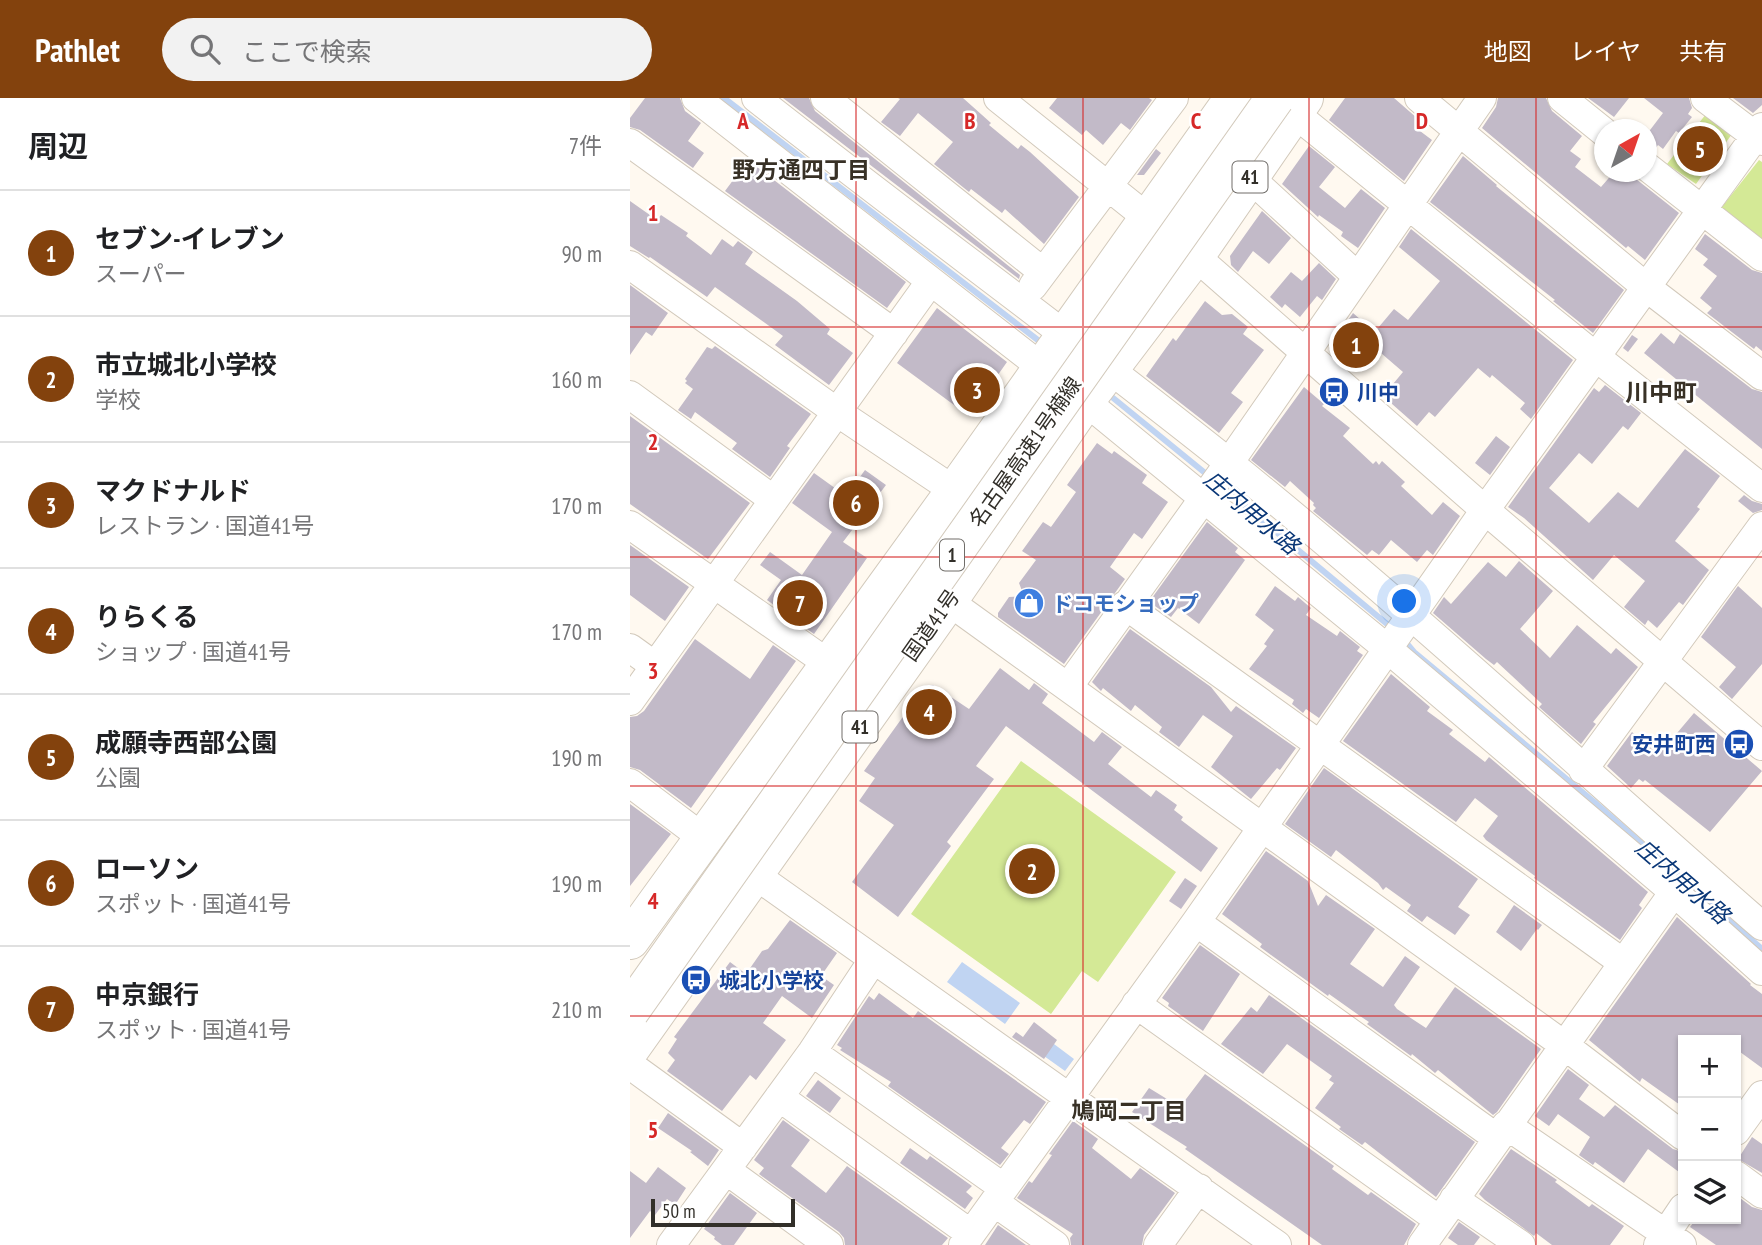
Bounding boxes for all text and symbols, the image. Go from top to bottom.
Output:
search box [162,18,652,81]
text: Pathlet [35,28,120,71]
icon: search [186,30,224,68]
text: ここで検索 [242,35,372,68]
text: 地図 [1484,36,1532,67]
text: レイヤ [1570,36,1641,67]
text: 共有 [1679,36,1727,67]
text: A [736,106,749,135]
text: B [964,106,976,135]
text: C [1191,106,1202,135]
text: D [1416,106,1428,135]
north arrow [1594,119,1657,182]
pin: 5 [1677,123,1723,175]
text: 周辺 [28,126,88,165]
text: 7件 [569,131,602,160]
district label: 野方通四丁目 [732,155,870,184]
road number: 41 [1232,162,1268,192]
text: 1 [648,198,659,227]
text: セブン-イレブン [95,222,285,255]
text: 1 [46,239,57,268]
text: 90 m [561,239,602,268]
text: スーパー [95,259,187,288]
pin: 1 [1333,319,1379,371]
text: 市立城北小学校 [95,348,277,381]
pin: 3 [954,364,1000,416]
text: 2 [46,365,57,394]
text: 160 m [551,365,602,394]
street label: 名古屋高速1号楠線 [963,372,1087,532]
bus stop icon: 川中 [1317,375,1351,409]
district label: 川中町 [1625,377,1697,408]
place label: 川中 [1357,379,1399,406]
text: 学校 [95,385,141,414]
text: 2 [648,427,659,456]
water label: 庄内用水路 [1199,464,1307,561]
text: マクドナルド [95,474,251,507]
pin: 6 [833,477,879,529]
text: 3 [46,491,57,520]
text: 170 m [551,491,602,520]
text: レストラン · 国道41号 [95,511,314,540]
road number: 1 [940,540,964,570]
pin: 7 [777,577,823,629]
street label: 国道41号 [896,584,966,666]
your location [1387,584,1421,618]
shop icon: ドコモショップ [1012,586,1046,620]
place label: ドコモショップ [1052,590,1199,617]
text: りらくる [95,600,198,633]
text: 4 [46,617,57,646]
text: 170 m [551,617,602,646]
text: ショップ · 国道41号 [95,637,291,666]
text: 3 [648,656,659,685]
pin: 4 [906,686,952,738]
road number: 41 [842,712,877,742]
text: 成願寺西部公園 [95,726,277,759]
bus stop icon: 安井町西 [1722,727,1756,761]
place label: 安井町西 [1632,731,1716,758]
text: 5 [46,743,57,772]
text: 190 m [551,743,602,772]
text: 公園 [95,763,141,792]
water label: 庄内用水路 [1630,832,1737,931]
pin: 2 [1009,845,1055,897]
text: ローソン [95,852,199,885]
text: 6 [46,869,57,898]
text: 190 m [551,869,602,898]
text: 4 [648,886,659,915]
text: スポット · 国道41号 [95,889,291,918]
bus stop icon: 城北小学校 [679,963,713,997]
place label: 城北小学校 [719,967,824,994]
text: 中京銀行 [95,978,199,1011]
text: 7 [46,995,57,1024]
text: 210 m [551,995,602,1024]
text: スポット · 国道41号 [95,1015,291,1044]
map controls [1678,1035,1741,1224]
button: + [1678,1035,1741,1098]
district label: 鳩岡二丁目 [1072,1096,1187,1125]
button: − [1678,1098,1741,1161]
text: 5 [648,1115,659,1144]
button: layers [1678,1161,1741,1224]
scale bar [651,1196,794,1228]
text: 50 m [662,1199,696,1223]

